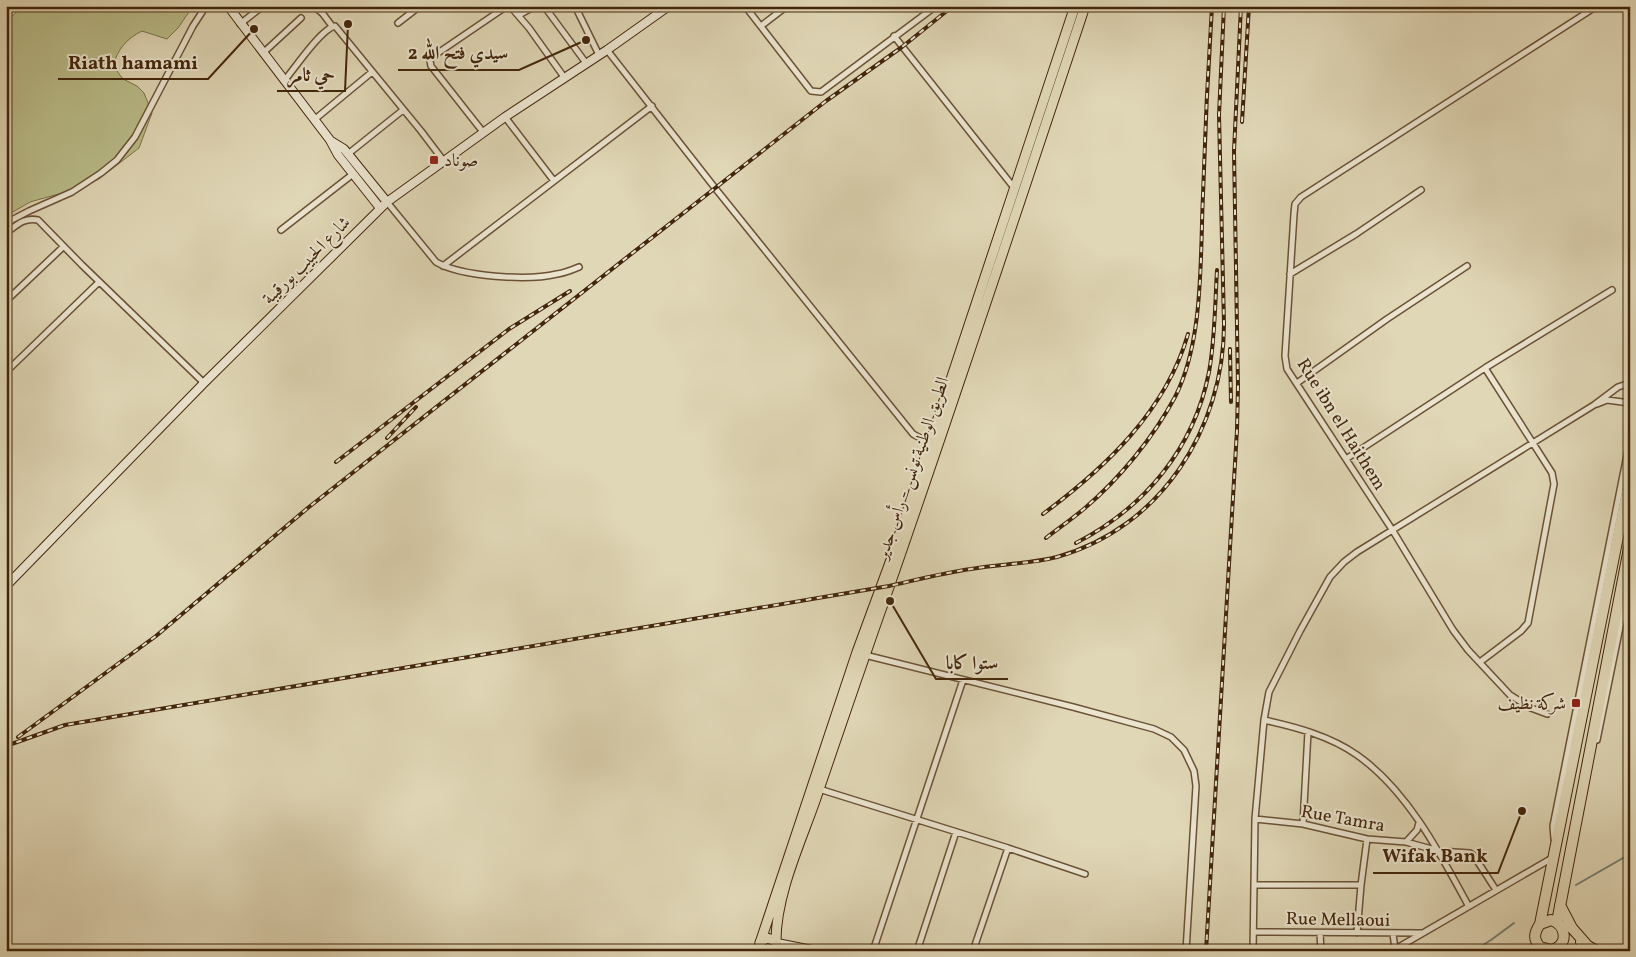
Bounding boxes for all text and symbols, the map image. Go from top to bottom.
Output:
callout: 2 سيدي فتح الله [398,36,519,70]
text: 2 سيدي فتح الله [408,37,508,70]
callout: Riath hamami [58,45,208,79]
text: Riath hamami [68,51,198,77]
callout: حي ثامر [277,57,345,91]
text: حي ثامر [287,63,335,90]
place label: صوناد [444,149,478,174]
marker: صوناد [428,154,440,166]
street label: شارع الحبيب بورقيبة [257,211,358,312]
street label: Rue ibn el Haithem [1290,354,1391,496]
street label: الطريق الوطنية تونس - رأس جدير [868,373,956,565]
callout: ستوا كابا [936,645,1008,679]
text: ستوا كابا [946,651,998,677]
place label: شركة نظيف [1498,692,1566,717]
marker: شركة نظيف [1570,697,1582,709]
street label: Rue Tamra [1299,800,1387,839]
callout: Wifak Bank [1373,839,1498,873]
text: Wifak Bank [1382,844,1488,870]
street label: Rue Mellaoui [1286,907,1390,934]

